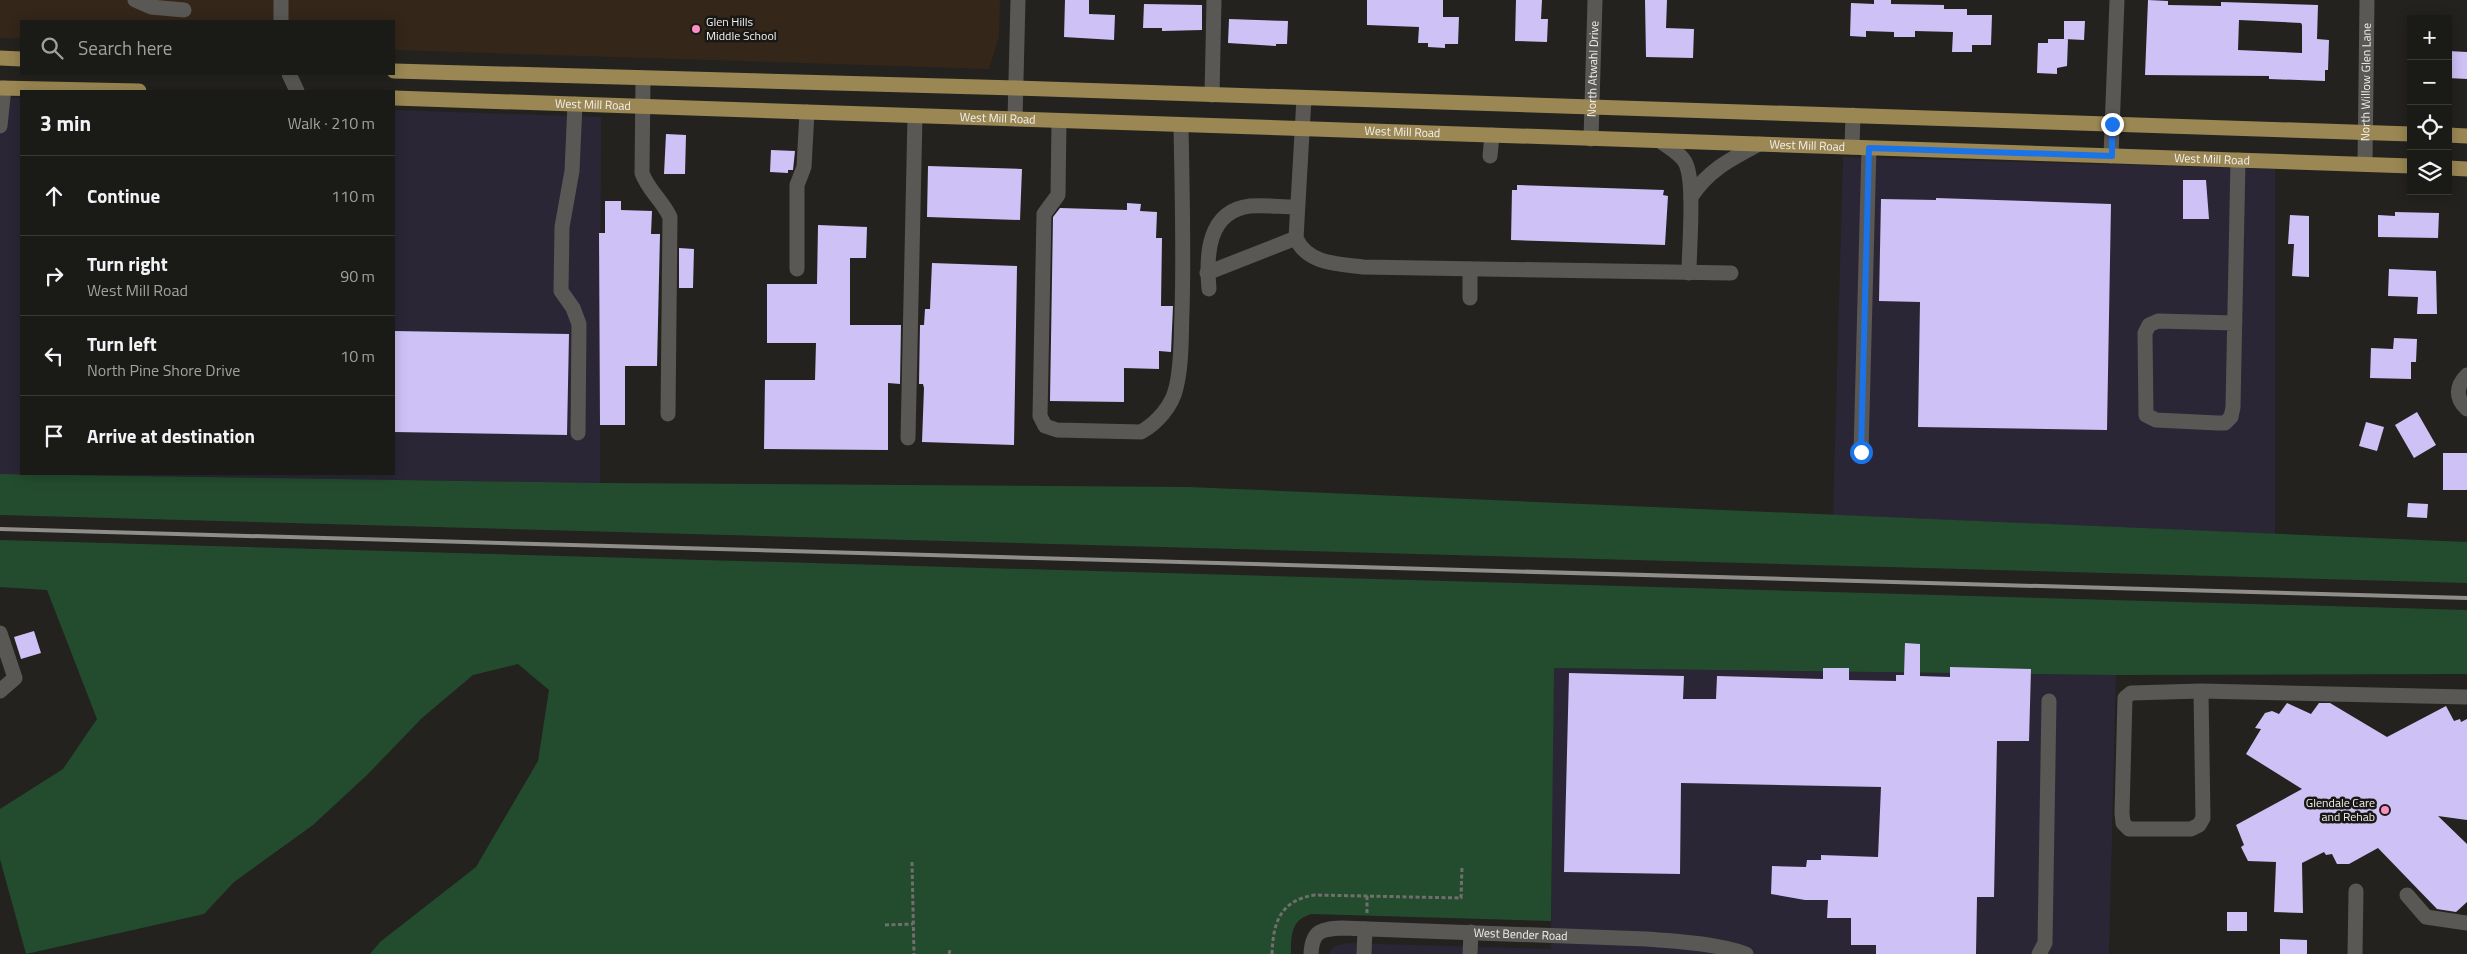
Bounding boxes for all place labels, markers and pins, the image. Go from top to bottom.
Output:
place label: Glen Hills Middle School [706,12,777,45]
marker: Glen Hills Middle School [690,23,702,35]
place label: Glendale Care and Rehab [2306,793,2375,826]
marker: Glendale Care and Rehab [2379,804,2391,816]

